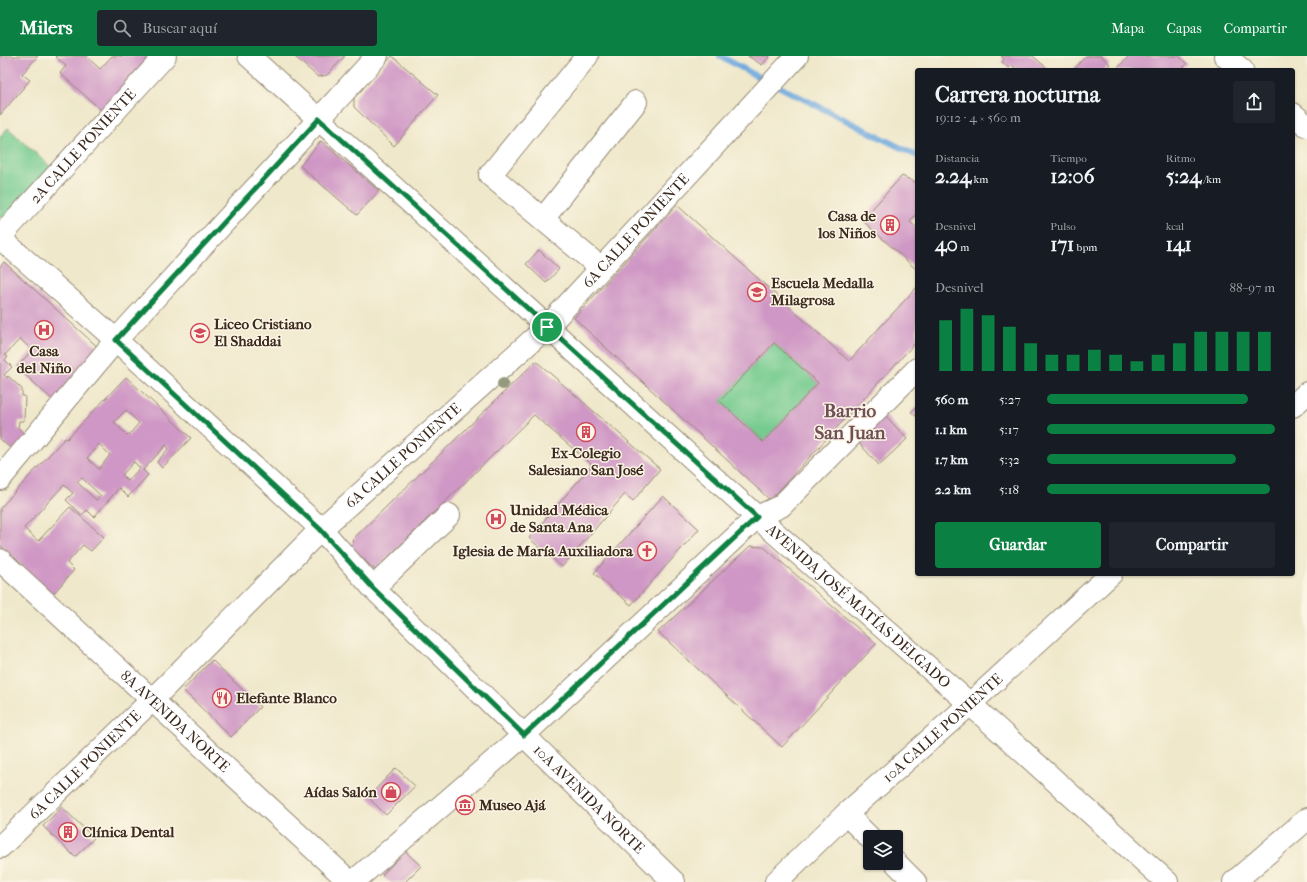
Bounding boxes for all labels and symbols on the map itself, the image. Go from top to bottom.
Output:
street label: 2A CALLE PONIENTE [26,85,140,207]
street label: 6A CALLE PONIENTE [579,170,693,292]
place label: Casa de los Niños [817,207,877,242]
building icon: Casa de los Niños [879,214,901,236]
place label: Escuela Medalla Milagrosa [770,274,875,309]
school or university icon: Escuela Medalla Milagrosa [746,281,768,303]
pin [530,310,564,344]
place label: Liceo Cristiano El Shaddai [214,315,312,350]
hospital icon: Casa del Niño [33,319,55,341]
school or university icon: Liceo Cristiano El Shaddai [189,322,211,344]
place label: Casa del Niño [17,342,72,377]
street label: 6A CALLE PONIENTE [341,399,465,512]
district label: Barrio San Juan [814,400,887,444]
building icon: Ex-Colegio Salesiano San José [575,421,597,443]
place label: Ex-Colegio Salesiano San José [528,444,644,479]
place label: Unidad Médica de Santa Ana [509,501,609,536]
hospital icon: Unidad Médica de Santa Ana [485,508,507,530]
street label: AVENIDA JOSÉ MATÍAS DELGADO [762,520,954,692]
church icon: Iglesia de María Auxiliadora [636,540,658,562]
place label: Iglesia de María Auxiliadora [452,542,634,560]
street label: 8A AVENIDA NORTE [117,666,234,776]
street label: 10A CALLE PONIENTE [879,670,1006,786]
restaurant icon: Elefante Blanco [211,687,233,709]
place label: Elefante Blanco [236,689,337,707]
street label: 6A CALLE PONIENTE [25,707,145,823]
street label: 10A AVENIDA NORTE [530,741,648,857]
shop icon: Aídas Salón [380,781,402,803]
place label: Aídas Salón [303,783,377,801]
museum icon: Museo Ajá [454,794,476,816]
place label: Museo Ajá [478,796,546,814]
building icon: Clínica Dental [57,821,79,843]
place label: Clínica Dental [82,823,175,841]

